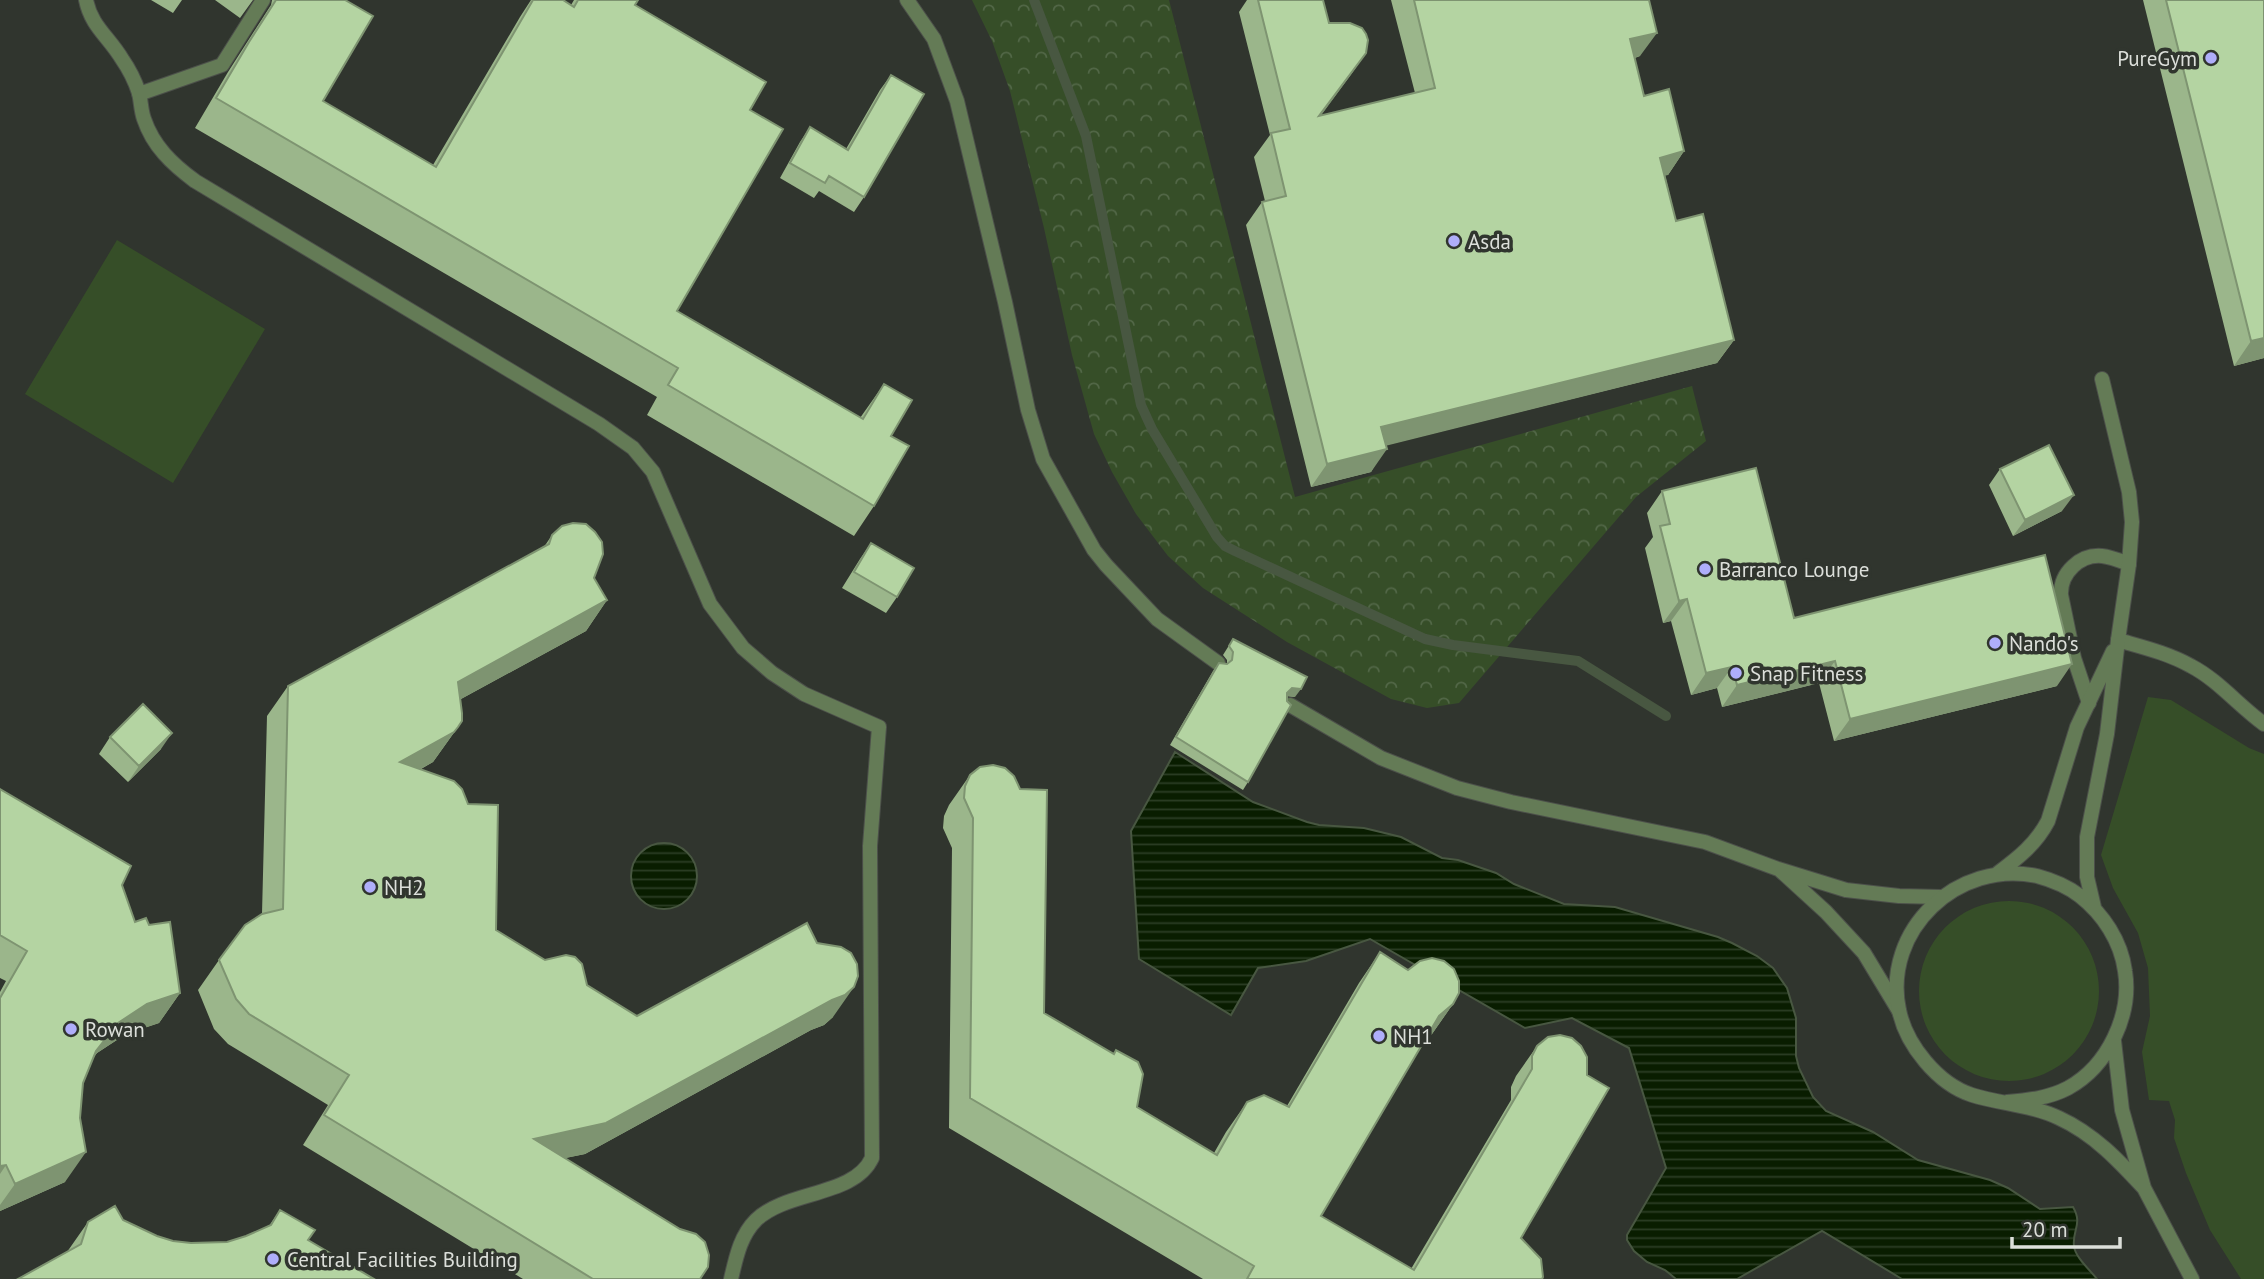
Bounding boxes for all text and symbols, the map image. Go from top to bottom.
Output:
place label: PureGym [2117,45,2197,72]
marker: PureGym [2203,50,2219,66]
place label: Asda [1468,228,1511,255]
marker: Asda [1446,233,1462,249]
place label: Barranco Lounge [1719,556,1869,583]
marker: Barranco Lounge [1697,561,1713,577]
place label: Nando's [2009,630,2079,657]
marker: Nando's [1987,635,2003,651]
place label: Snap Fitness [1750,660,1863,687]
marker: Snap Fitness [1728,665,1744,681]
place label: NH2 [384,874,424,901]
marker: NH2 [362,879,378,895]
place label: Rowan [85,1016,145,1043]
marker: Rowan [63,1021,79,1037]
place label: NH1 [1393,1023,1433,1050]
marker: NH1 [1371,1028,1387,1044]
scale bar [2012,1206,2120,1250]
text: 20 m [2022,1216,2068,1243]
place label: Central Facilities Building [287,1246,518,1273]
marker: Central Facilities Building [265,1251,281,1267]

